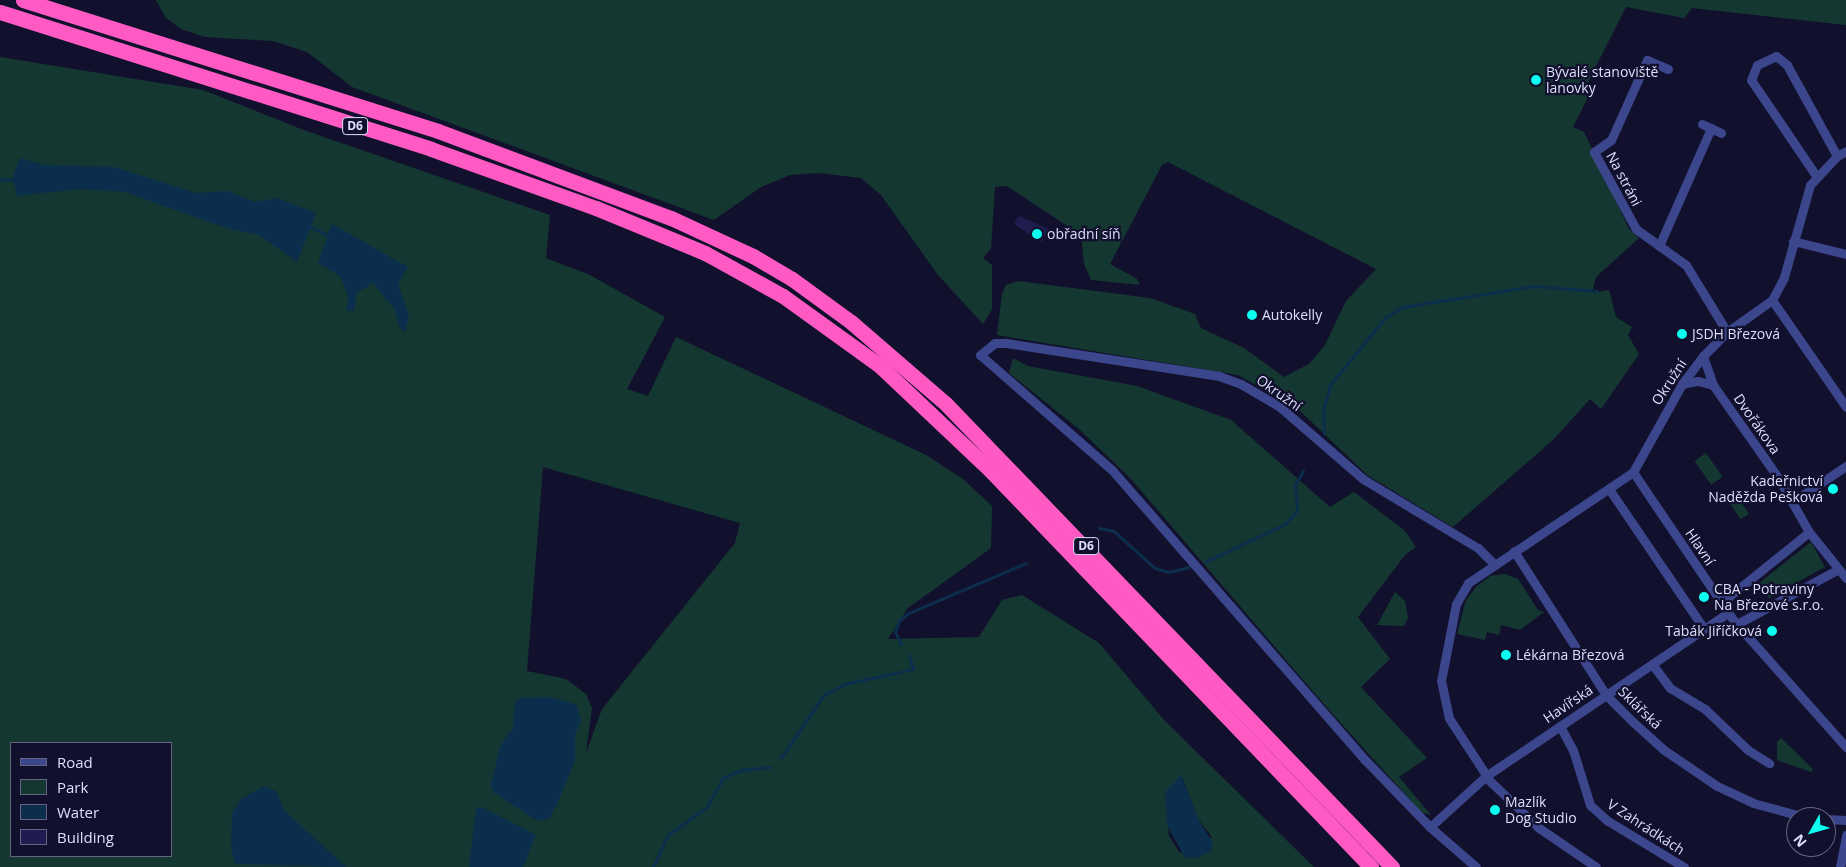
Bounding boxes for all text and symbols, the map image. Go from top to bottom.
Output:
place label: Bývalé stanoviště lanovky [1546,64,1658,96]
marker: Bývalé stanoviště lanovky [1530,74,1542,86]
road number: D6 [341,116,369,136]
street label: Na stráni [1603,149,1645,209]
place label: obřadní síň [1047,226,1121,242]
marker: obřadní síň [1031,228,1043,240]
place label: Autokelly [1262,307,1322,323]
marker: Autokelly [1246,309,1258,321]
place label: JSDH Březová [1692,326,1780,342]
marker: JSDH Březová [1676,328,1688,340]
street label: Okružní [1648,356,1690,408]
street label: Okružní [1253,371,1305,415]
street label: Dvořákova [1730,391,1784,457]
place label: Kadeřnictví Naděžda Pešková [1708,473,1823,506]
marker: Kadeřnictví Naděžda Pešková [1827,483,1839,495]
street label: Hlavní [1682,525,1718,569]
road number: D6 [1072,536,1100,556]
place label: CBA - Potraviny Na Březové s.r.o. [1714,581,1824,614]
marker: CBA - Potraviny Na Březové s.r.o. [1698,591,1710,603]
place label: Tabák Jiříčková [1665,623,1762,639]
marker: Tabák Jiříčková [1766,625,1778,637]
place label: Lékárna Březová [1516,647,1624,663]
marker: Lékárna Březová [1500,649,1512,661]
street label: Havířská [1540,681,1596,727]
street label: Sklářská [1615,683,1665,733]
legend [10,742,172,857]
text: Road [57,752,93,772]
text: Park [57,777,88,797]
place label: Mazlík Dog Studio [1505,794,1577,826]
street label: V Zahrádkách [1604,796,1688,858]
text: Water [57,802,99,822]
marker: Mazlík Dog Studio [1489,804,1501,816]
north arrow [1786,807,1836,857]
text: Building [57,827,114,847]
text: N [1789,831,1811,851]

